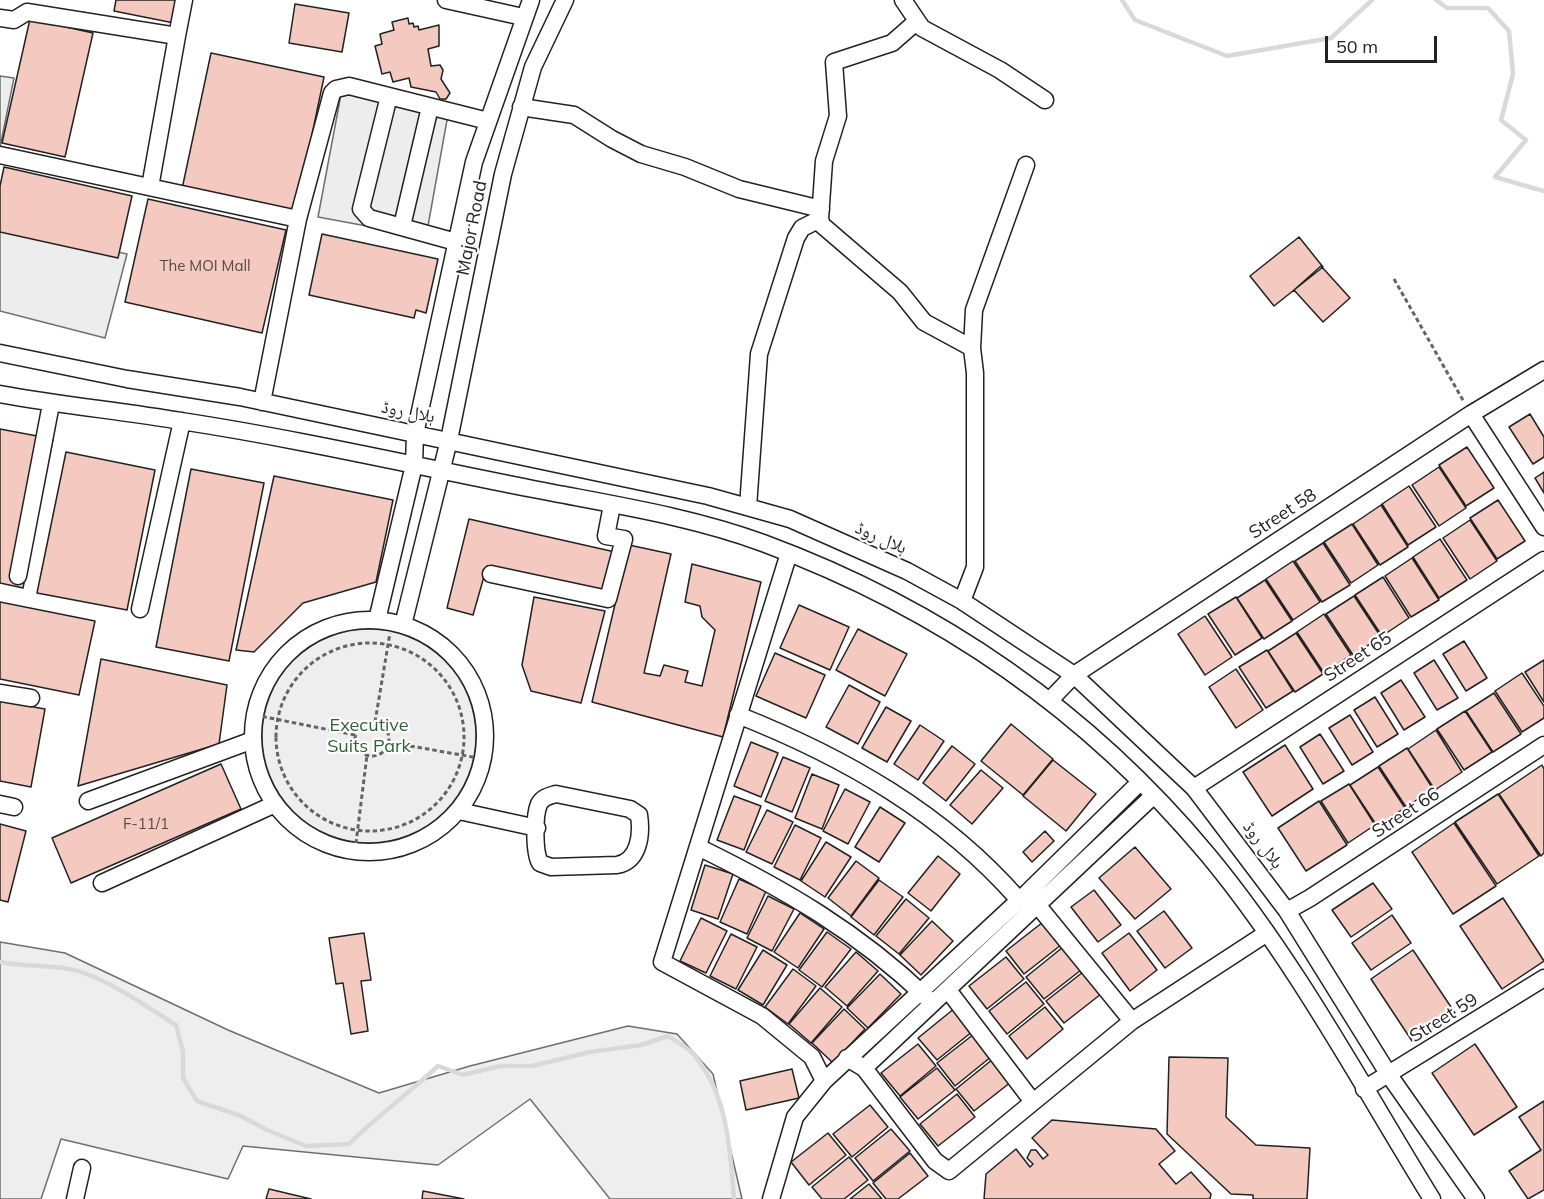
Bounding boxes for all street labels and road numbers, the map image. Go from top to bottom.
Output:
street label: Major Road [452,179,492,277]
street label: ہلال روڈ [379,396,437,428]
street label: Street 58 [1245,484,1321,544]
street label: ہلال روڈ [852,517,910,559]
street label: Street 65 [1320,627,1396,687]
street label: Street 66 [1368,783,1444,843]
street label: ہلال روڈ [1238,817,1288,873]
street label: Street 59 [1406,989,1482,1047]

